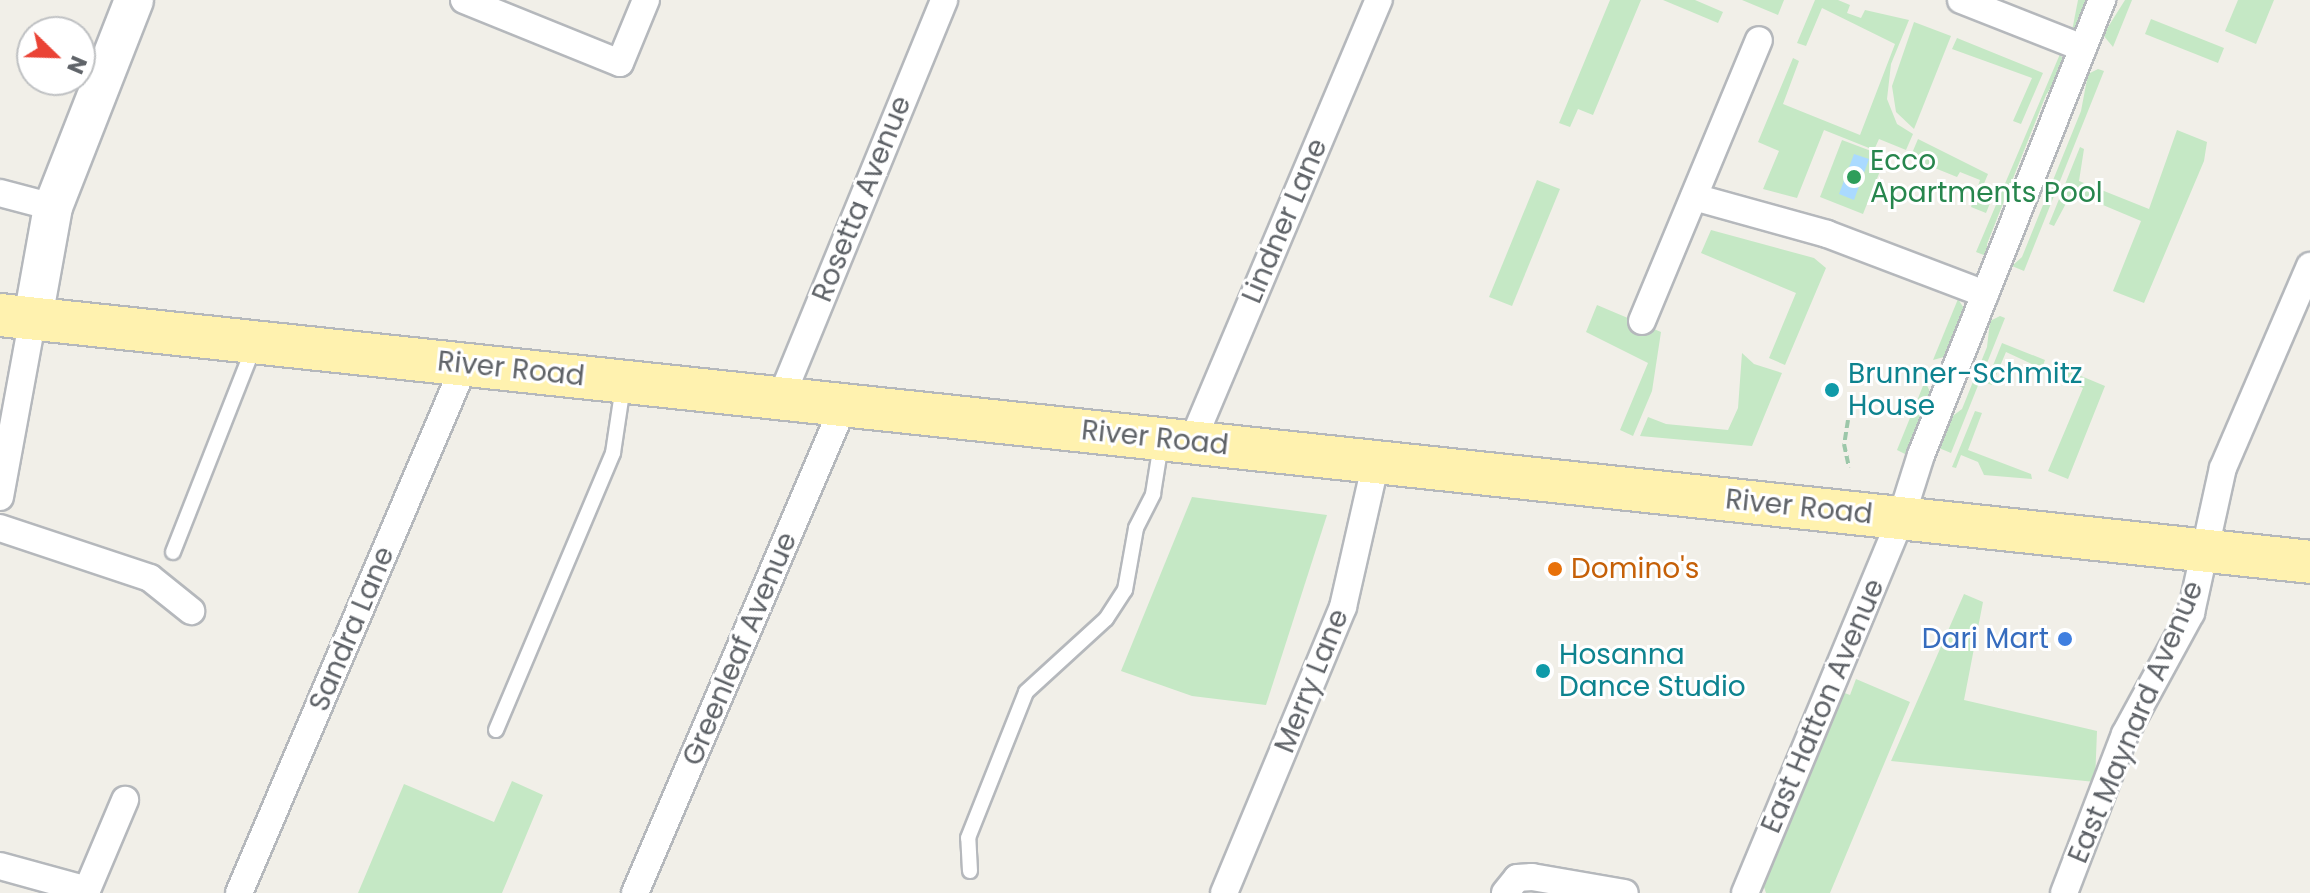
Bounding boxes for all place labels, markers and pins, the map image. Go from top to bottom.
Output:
place label: Ecco Apartments Pool [1870,144,2103,210]
marker: Ecco Apartments Pool [1845,168,1863,186]
place label: Brunner-Schmitz House [1848,357,2083,423]
marker: Brunner-Schmitz House [1823,381,1841,399]
place label: Domino's [1571,552,1699,586]
marker: Domino's [1546,560,1564,578]
place label: Dari Mart [1922,622,2049,656]
marker: Dari Mart [2056,630,2074,648]
place label: Hosanna Dance Studio [1559,638,1746,704]
marker: Hosanna Dance Studio [1534,662,1552,680]

